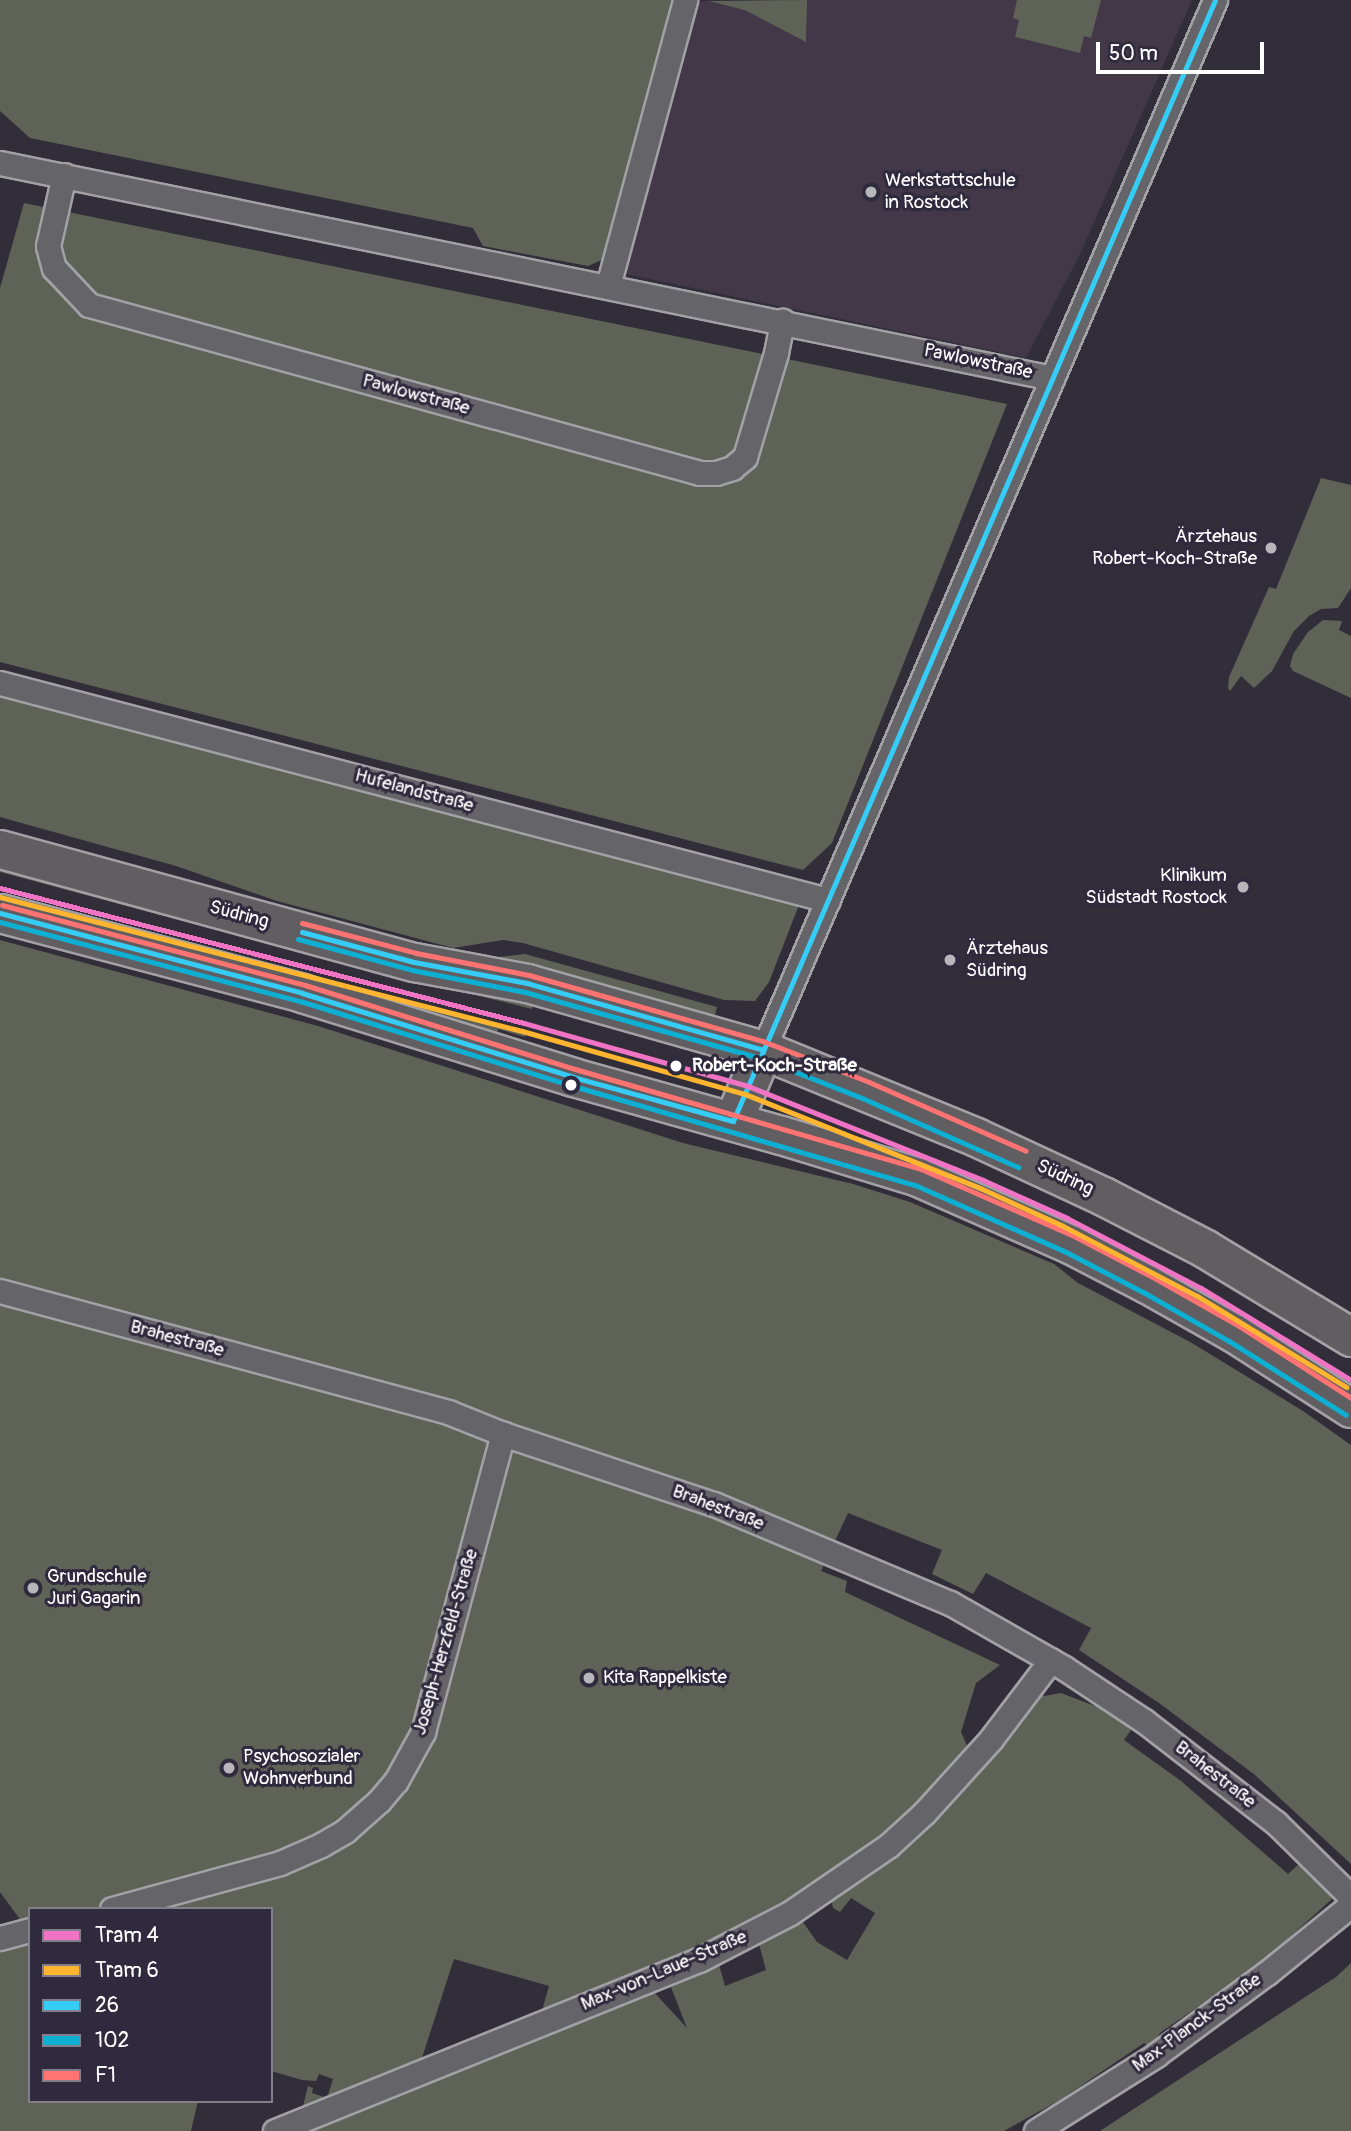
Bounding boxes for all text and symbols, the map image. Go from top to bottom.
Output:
scale bar [1099,28,1267,72]
text: 50 m [1109,40,1158,67]
place label: Werkstattschule in Rostock [885,170,1016,214]
marker: Werkstattschule in Rostock [863,184,879,200]
street label: Pawlowstraße [922,339,1034,385]
street label: Pawlowstraße [360,370,472,420]
place label: Ärztehaus Robert-Koch-Straße [1092,526,1257,570]
marker: Ärztehaus Robert-Koch-Straße [1263,540,1279,556]
street label: Hufelandstraße [352,764,476,818]
place label: Klinikum Südstadt Rostock [1086,865,1227,909]
marker: Klinikum Südstadt Rostock [1233,877,1253,897]
street label: Südring [207,896,271,934]
place label: Ärztehaus Südring [966,938,1048,982]
marker: Ärztehaus Südring [940,950,960,970]
place label: Robert-Koch-Straße [692,1055,857,1077]
marker: Robert-Koch-Straße [666,1056,686,1076]
unlabelled marker [564,1078,578,1092]
street label: Südring [1033,1155,1097,1201]
street label: Brahestraße [128,1316,226,1362]
street label: Brahestraße [669,1480,767,1536]
street label: Joseph-Herzfeld-Straße [409,1546,483,1738]
place label: Grundschule Juri Gagarin [47,1566,147,1610]
marker: Grundschule Juri Gagarin [25,1580,41,1596]
place label: Kita Rappelkiste [603,1667,727,1689]
marker: Kita Rappelkiste [581,1670,597,1686]
street label: Brahestraße [1170,1736,1260,1814]
place label: Psychosozialer Wohnverbund [243,1746,360,1790]
marker: Psychosozialer Wohnverbund [221,1760,237,1776]
legend [28,1907,273,2103]
text: Tram 4 [95,1922,159,1949]
street label: Max-von-Laue-Straße [578,1926,750,2016]
text: Tram 6 [95,1957,159,1984]
street label: Max-Planck-Straße [1128,1969,1266,2077]
text: 26 [95,1992,119,2019]
text: 102 [95,2027,129,2054]
text: F1 [95,2062,116,2089]

